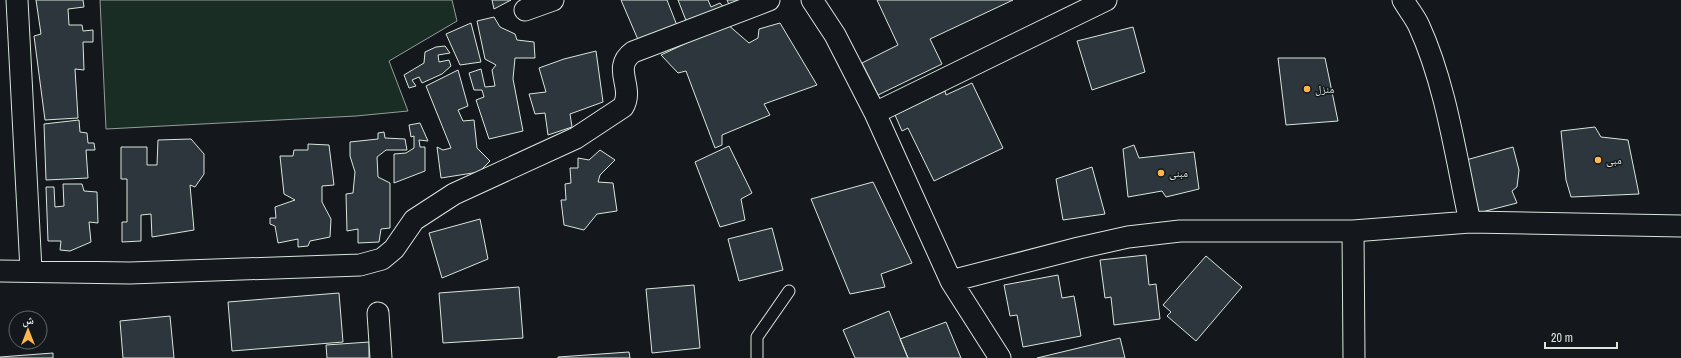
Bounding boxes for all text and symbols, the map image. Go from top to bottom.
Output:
place label: منزل [1315,82,1334,96]
marker: منزل [1302,84,1312,94]
place label: مبى [1606,153,1622,167]
marker: مبى [1593,155,1603,165]
place label: مبنى [1169,166,1188,180]
marker: مبنى [1156,168,1166,178]
north arrow [8,310,48,350]
text: ش [22,313,34,328]
scale bar [1545,324,1617,350]
text: 20 m [1551,330,1573,346]

